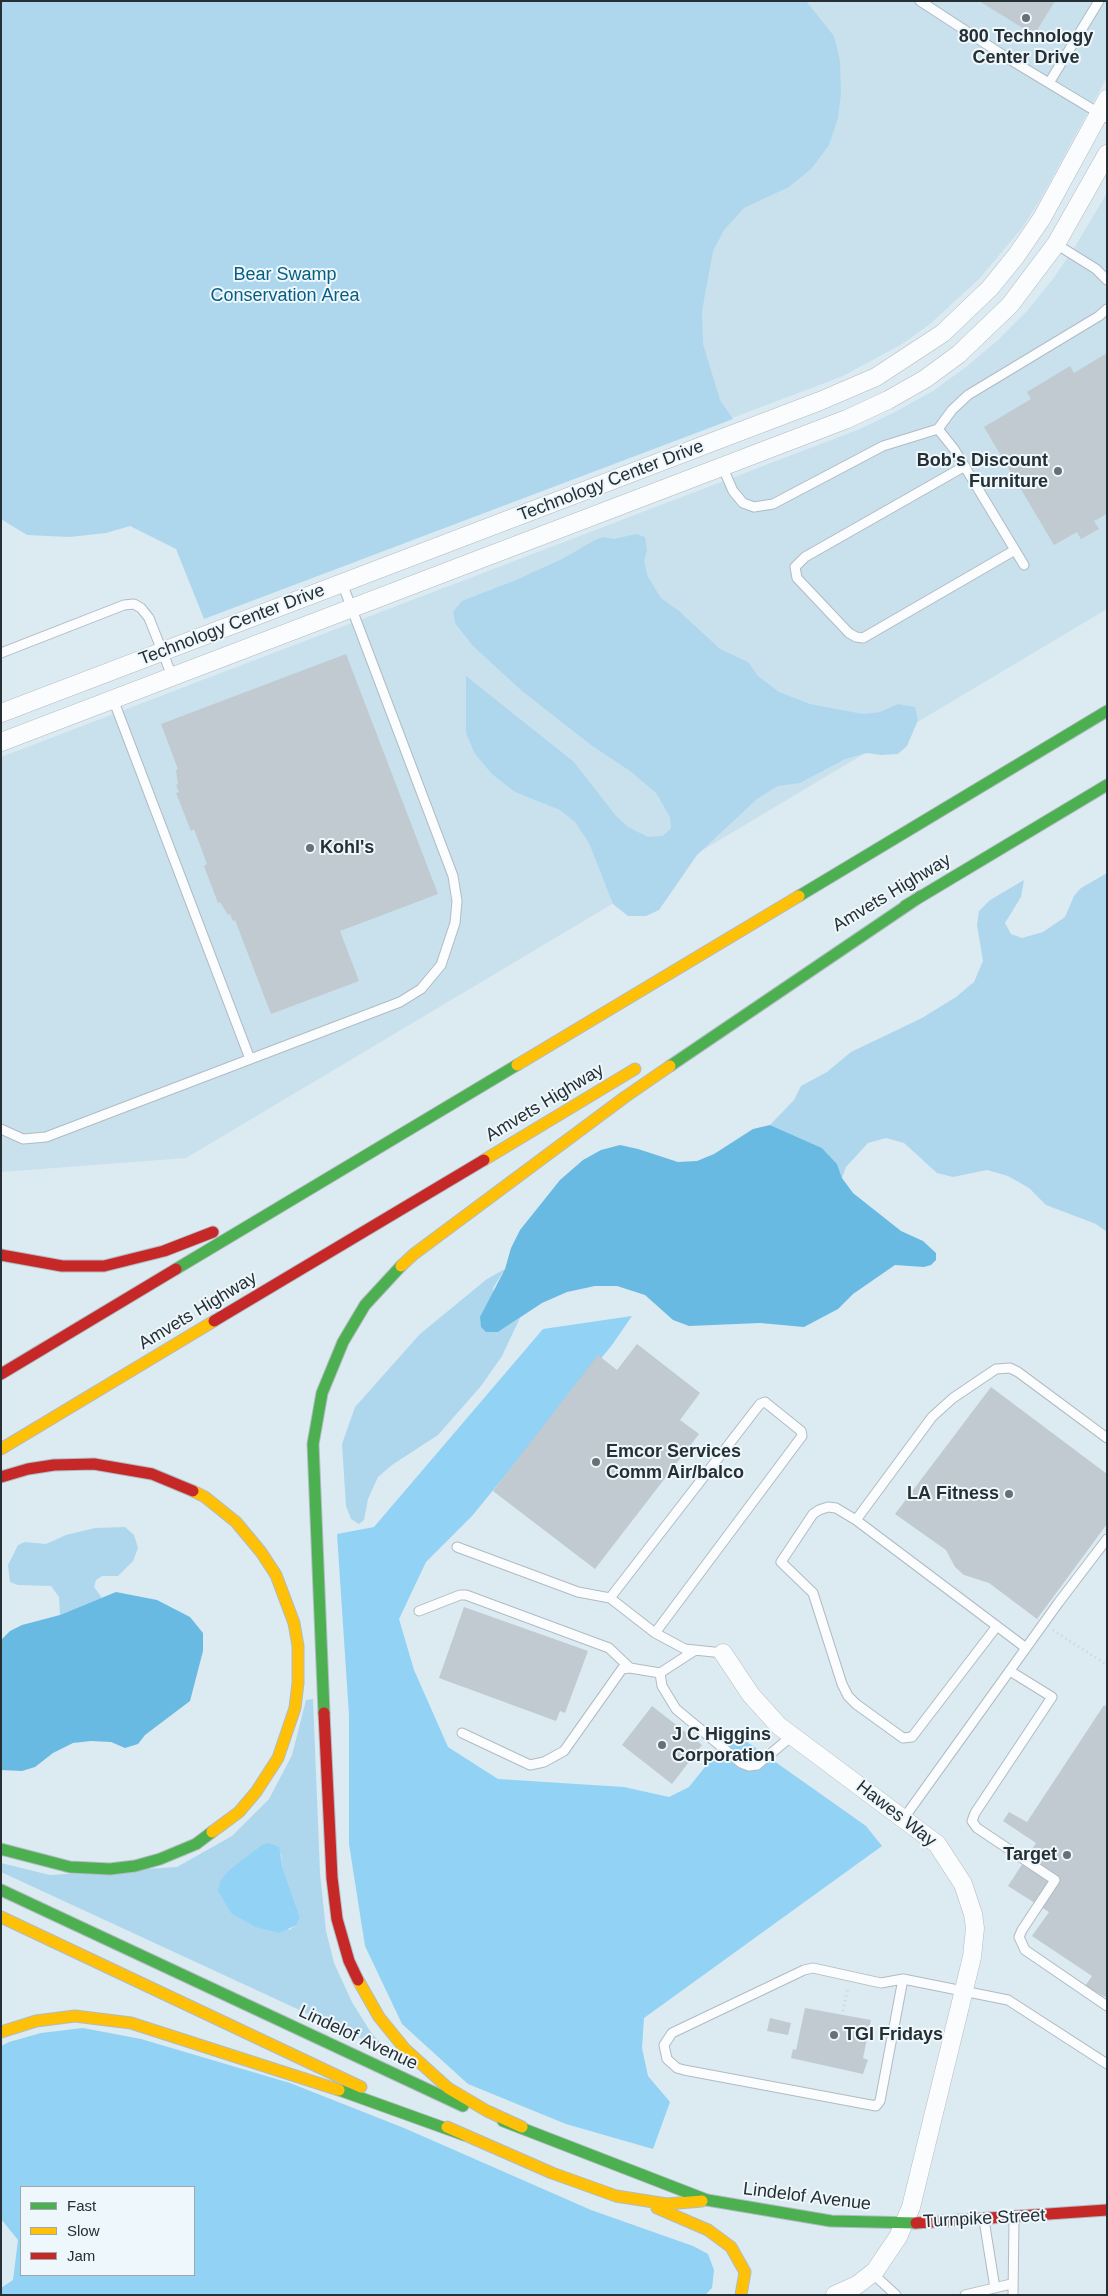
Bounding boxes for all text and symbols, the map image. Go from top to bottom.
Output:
marker: 800 Technology Center Drive [1020,12,1032,24]
place label: 800 Technology Center Drive [959,26,1093,68]
park label: Bear Swamp Conservation Area [210,264,360,306]
street label: Technology Center Drive [515,436,707,526]
place label: Bob's Discount Furniture [917,450,1048,492]
marker: Bob's Discount Furniture [1052,465,1064,477]
street label: Technology Center Drive [136,580,328,670]
place label: Kohl's [320,837,374,859]
marker: Kohl's [304,842,316,854]
street label: Amvets Highway [829,849,955,937]
street label: Amvets Highway [482,1059,608,1147]
street label: Amvets Highway [135,1267,261,1355]
place label: Emcor Services Comm Air/balco [606,1441,744,1484]
marker: Emcor Services Comm Air/balco [590,1456,602,1468]
place label: LA Fitness [907,1483,999,1505]
marker: LA Fitness [1003,1488,1015,1500]
place label: J C Higgins Corporation [672,1724,775,1766]
marker: J C Higgins Corporation [656,1739,668,1751]
street label: Hawes Way [852,1776,940,1852]
place label: Target [1003,1844,1057,1866]
marker: Target [1061,1849,1073,1861]
street label: Lindelof Avenue [295,2001,421,2075]
place label: TGI Fridays [844,2024,943,2046]
marker: TGI Fridays [828,2029,840,2041]
street label: Lindelof Avenue [742,2178,872,2216]
legend [20,2186,195,2276]
text: Fast [67,2197,96,2214]
street label: Turnpike Street [922,2205,1046,2233]
text: Slow [67,2222,100,2239]
text: Jam [67,2247,95,2264]

